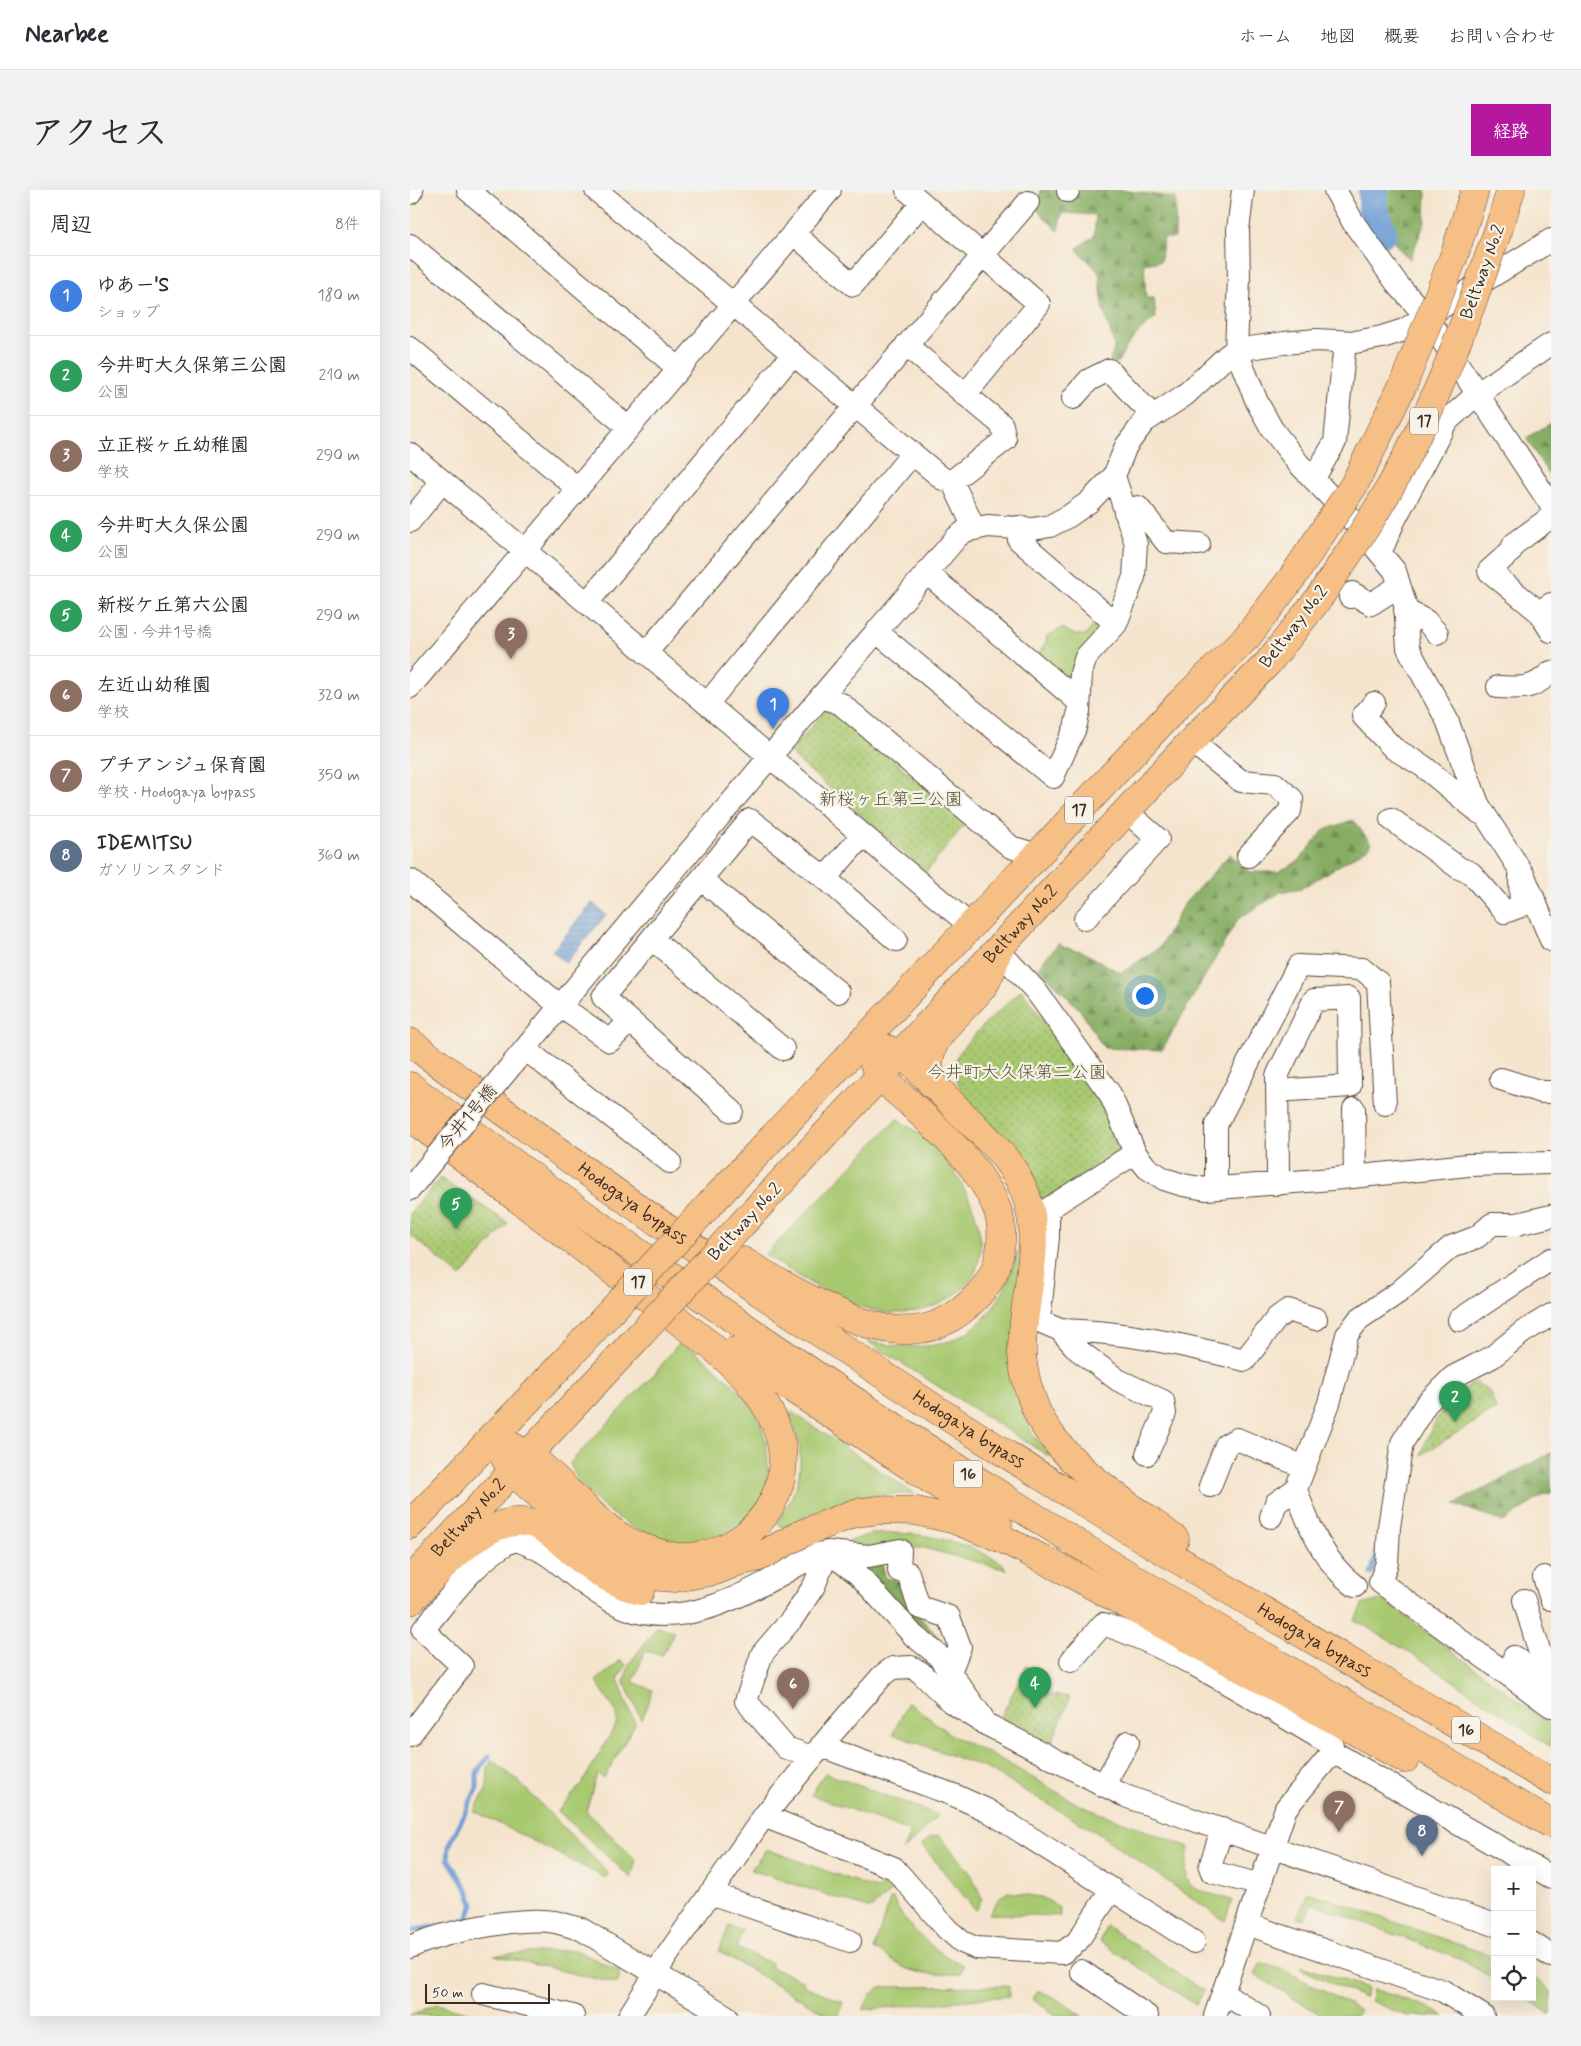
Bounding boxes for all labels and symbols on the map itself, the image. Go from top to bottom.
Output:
street label: Beltway No.2 [1455,221,1511,323]
road number: 17 [1410,408,1438,435]
street label: Beltway No.2 [1254,580,1334,673]
pin: 3 [495,618,527,659]
pin: 1 [757,688,789,729]
park label: 新桜ヶ丘第三公園 [819,788,963,812]
road number: 17 [1065,796,1093,824]
street label: Beltway No.2 [978,880,1064,969]
your location [1132,983,1158,1009]
park label: 今井町大久保第二公園 [927,1061,1107,1085]
street label: 今井1号橋 [433,1080,503,1156]
street label: Hodogaya bypass [573,1157,692,1251]
street label: Beltway No.2 [702,1177,788,1266]
pin: 5 [440,1188,472,1229]
road number: 17 [624,1268,652,1296]
pin: 2 [1439,1381,1471,1422]
street label: Hodogaya bypass [908,1385,1029,1475]
road number: 16 [954,1460,982,1488]
street label: Beltway No.2 [426,1474,511,1563]
street label: Hodogaya bypass [1253,1598,1376,1684]
pin: 4 [1019,1667,1051,1708]
pin: 6 [777,1668,809,1709]
road number: 16 [1452,1716,1480,1744]
pin: 7 [1323,1791,1355,1832]
pin: 8 [1406,1815,1438,1856]
scale bar [425,1981,550,2004]

